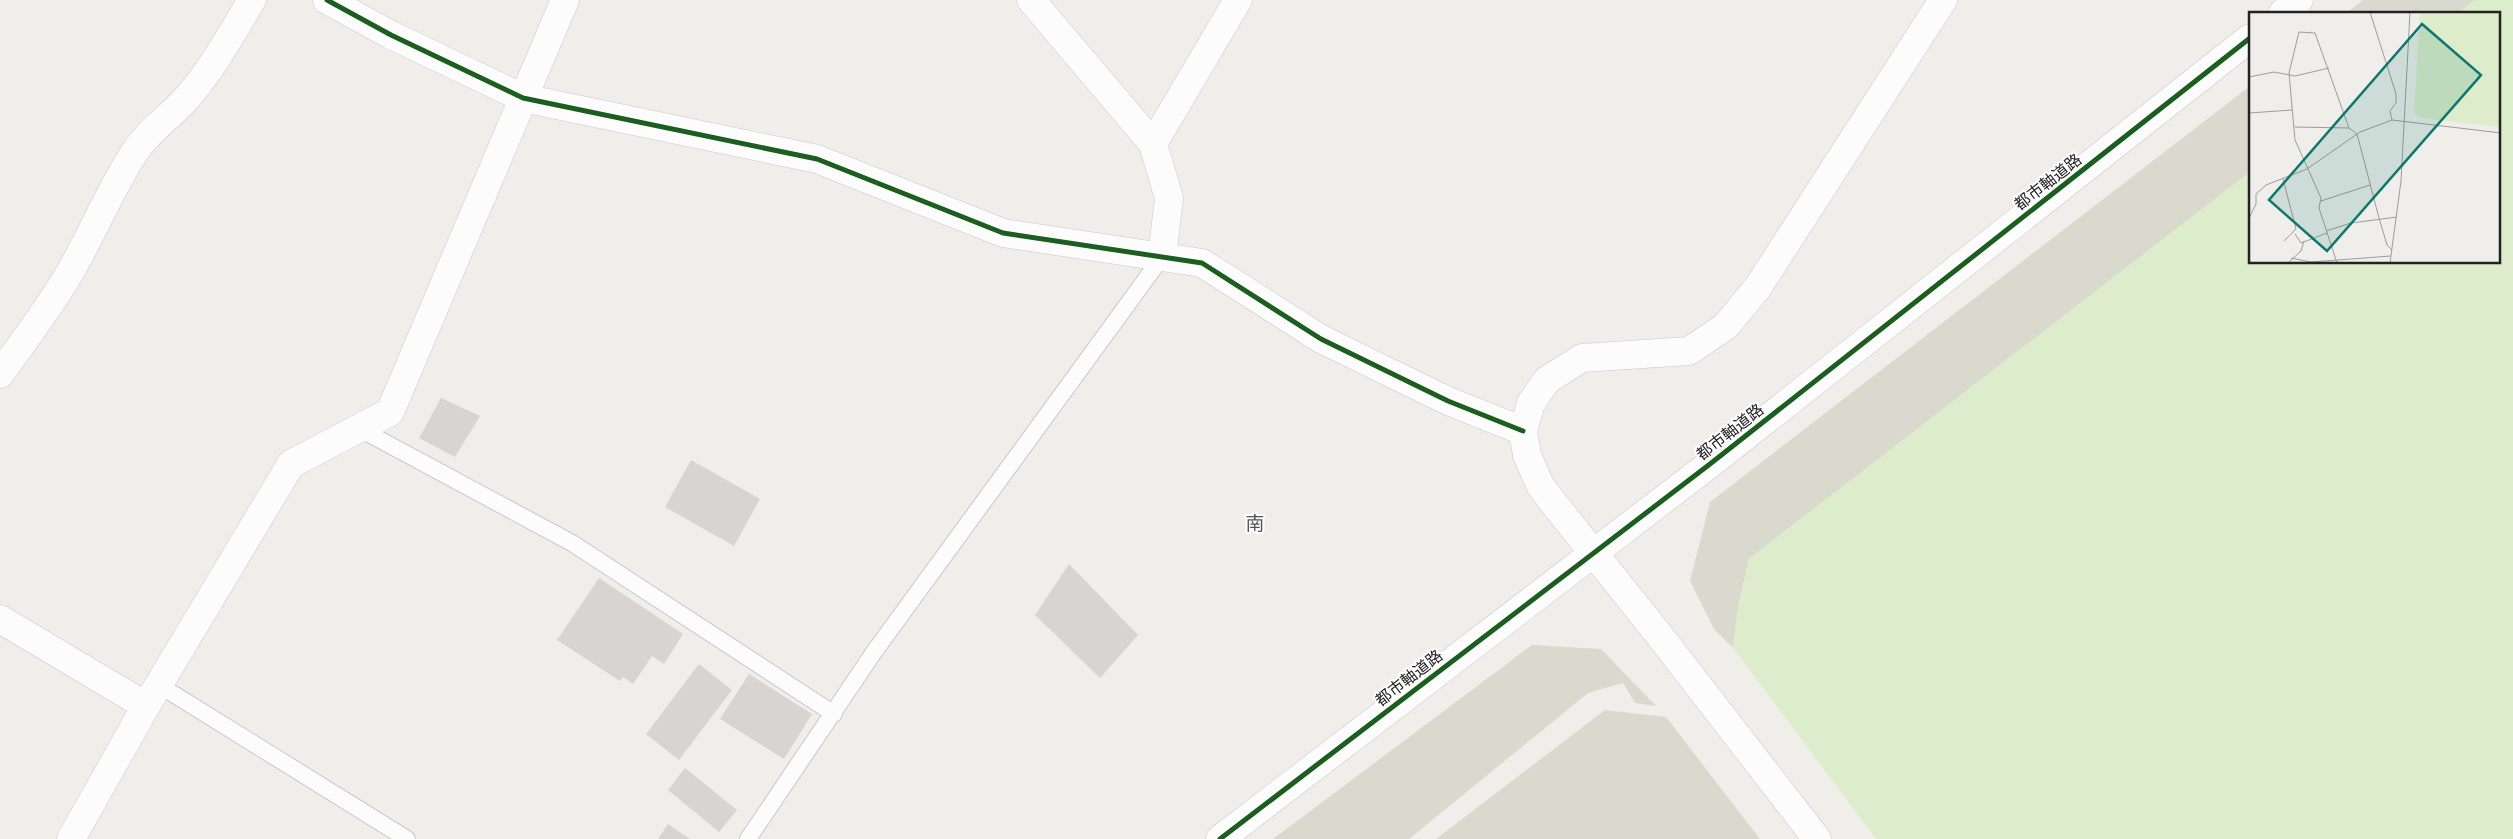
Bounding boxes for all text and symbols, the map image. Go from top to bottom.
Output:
inset map [2249,12,2500,264]
street label: 都市軸道路 [2011,150,2085,214]
street label: 都市軸道路 [1693,400,1767,464]
district label: 南 [1245,513,1265,535]
street label: 都市軸道路 [1372,646,1446,710]

